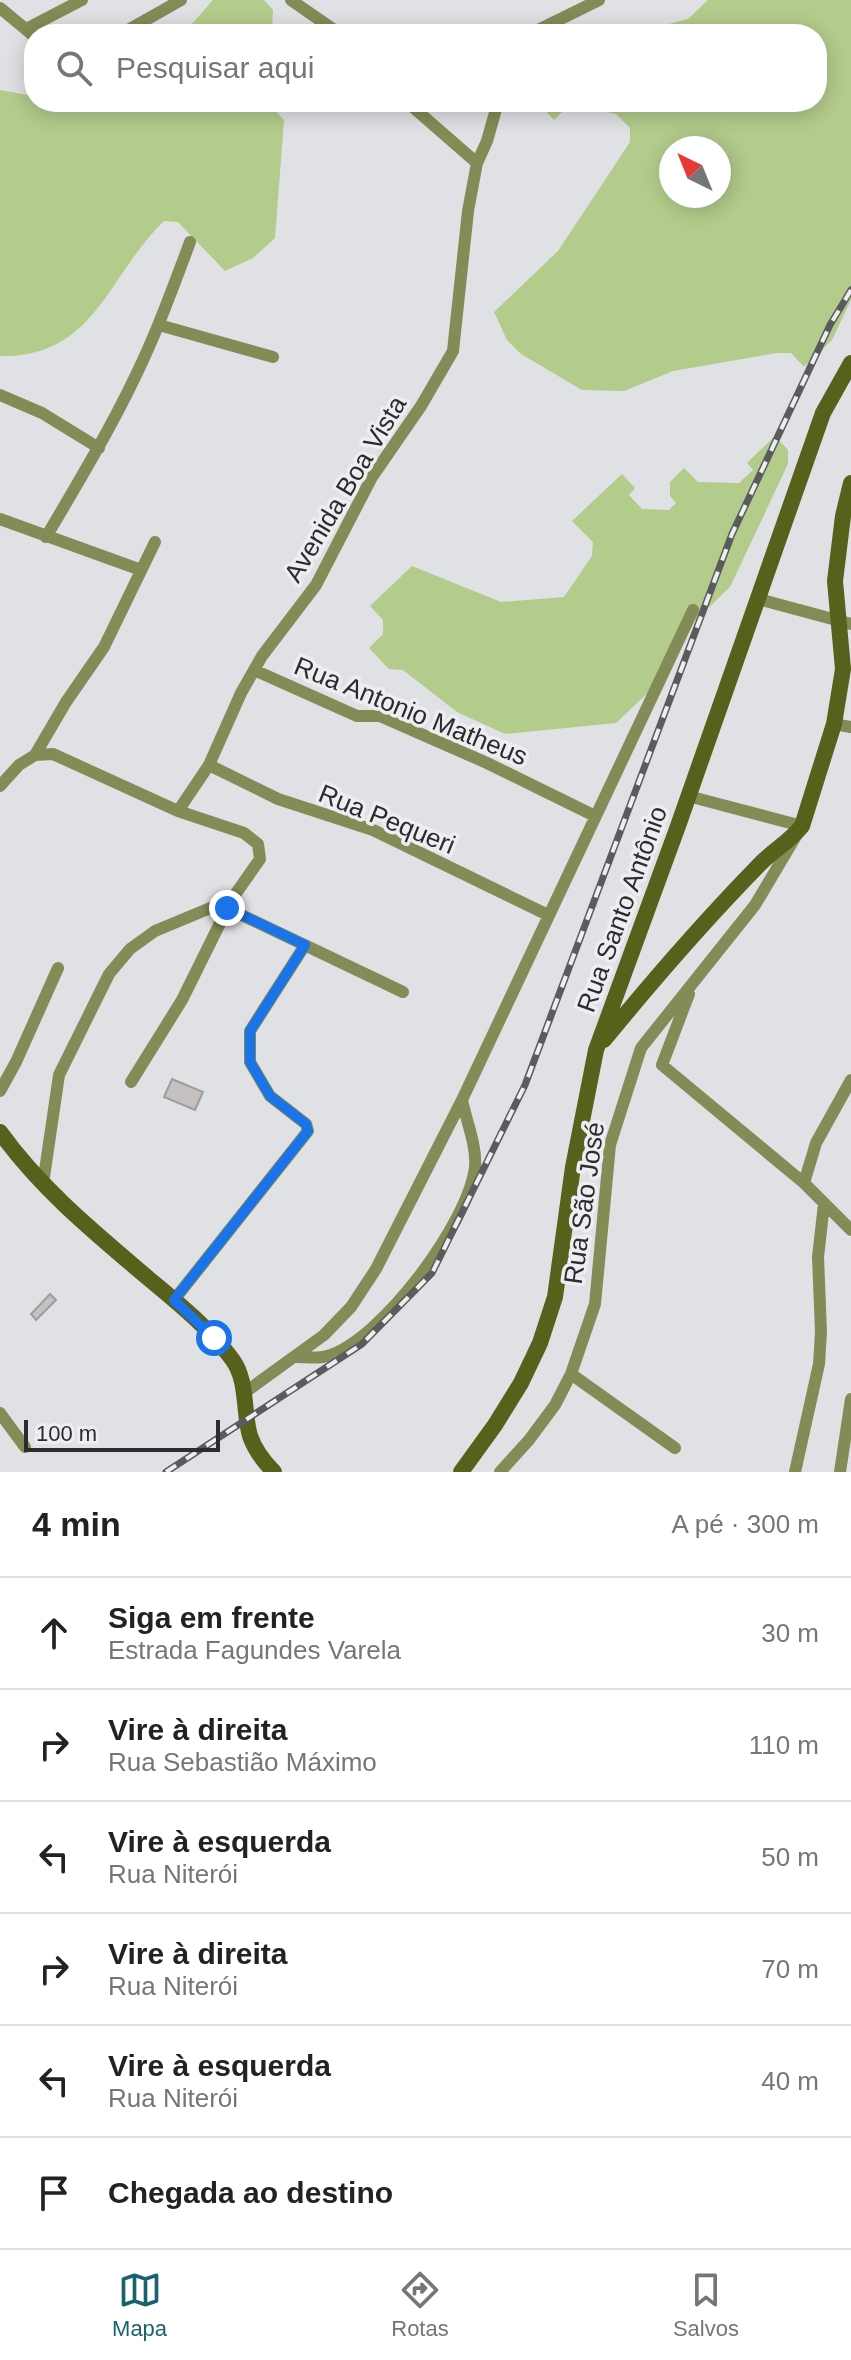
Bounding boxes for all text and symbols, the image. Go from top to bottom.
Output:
search box [24,24,827,112]
icon: search [52,46,96,90]
text: Pesquisar aqui [116,51,314,84]
north arrow [659,136,731,208]
street label: Avenida Boa Vista [278,390,413,587]
street label: Rua Antonio Matheus [290,651,532,771]
street label: Rua Pequeri [314,778,460,860]
street label: Rua Santo Antônio [571,802,673,1016]
route end [209,890,245,926]
street label: Rua São José [558,1120,610,1286]
route start [196,1320,232,1356]
scale bar [24,1416,220,1452]
text: 100 m [36,1421,97,1446]
text: 4 min [32,1505,121,1543]
text: A pé · 300 m [672,1509,819,1539]
text: Siga em frente [108,1601,315,1634]
icon: ahead [32,1611,76,1655]
text: 30 m [761,1618,819,1648]
text: Estrada Fagundes Varela [108,1635,401,1665]
text: Vire à direita [108,1713,288,1746]
icon: right [32,1723,76,1767]
text: 110 m [749,1730,819,1760]
text: Rua Sebastião Máximo [108,1747,377,1777]
text: Vire à esquerda [108,1825,331,1858]
icon: left [32,1835,76,1879]
text: 50 m [761,1842,819,1872]
text: Rua Niterói [108,1859,238,1889]
text: Vire à direita [108,1937,288,1970]
icon: right [32,1947,76,1991]
text: 70 m [761,1954,819,1984]
text: Rua Niterói [108,1971,238,2001]
text: Vire à esquerda [108,2049,331,2082]
icon: left [32,2059,76,2103]
text: 40 m [761,2066,819,2096]
text: Rua Niterói [108,2083,238,2113]
icon: arrive [32,2171,76,2215]
text: Chegada ao destino [108,2176,393,2209]
tab: Mapa [112,2268,167,2342]
tab: Rotas [391,2268,449,2342]
tab: Salvos [673,2268,739,2342]

